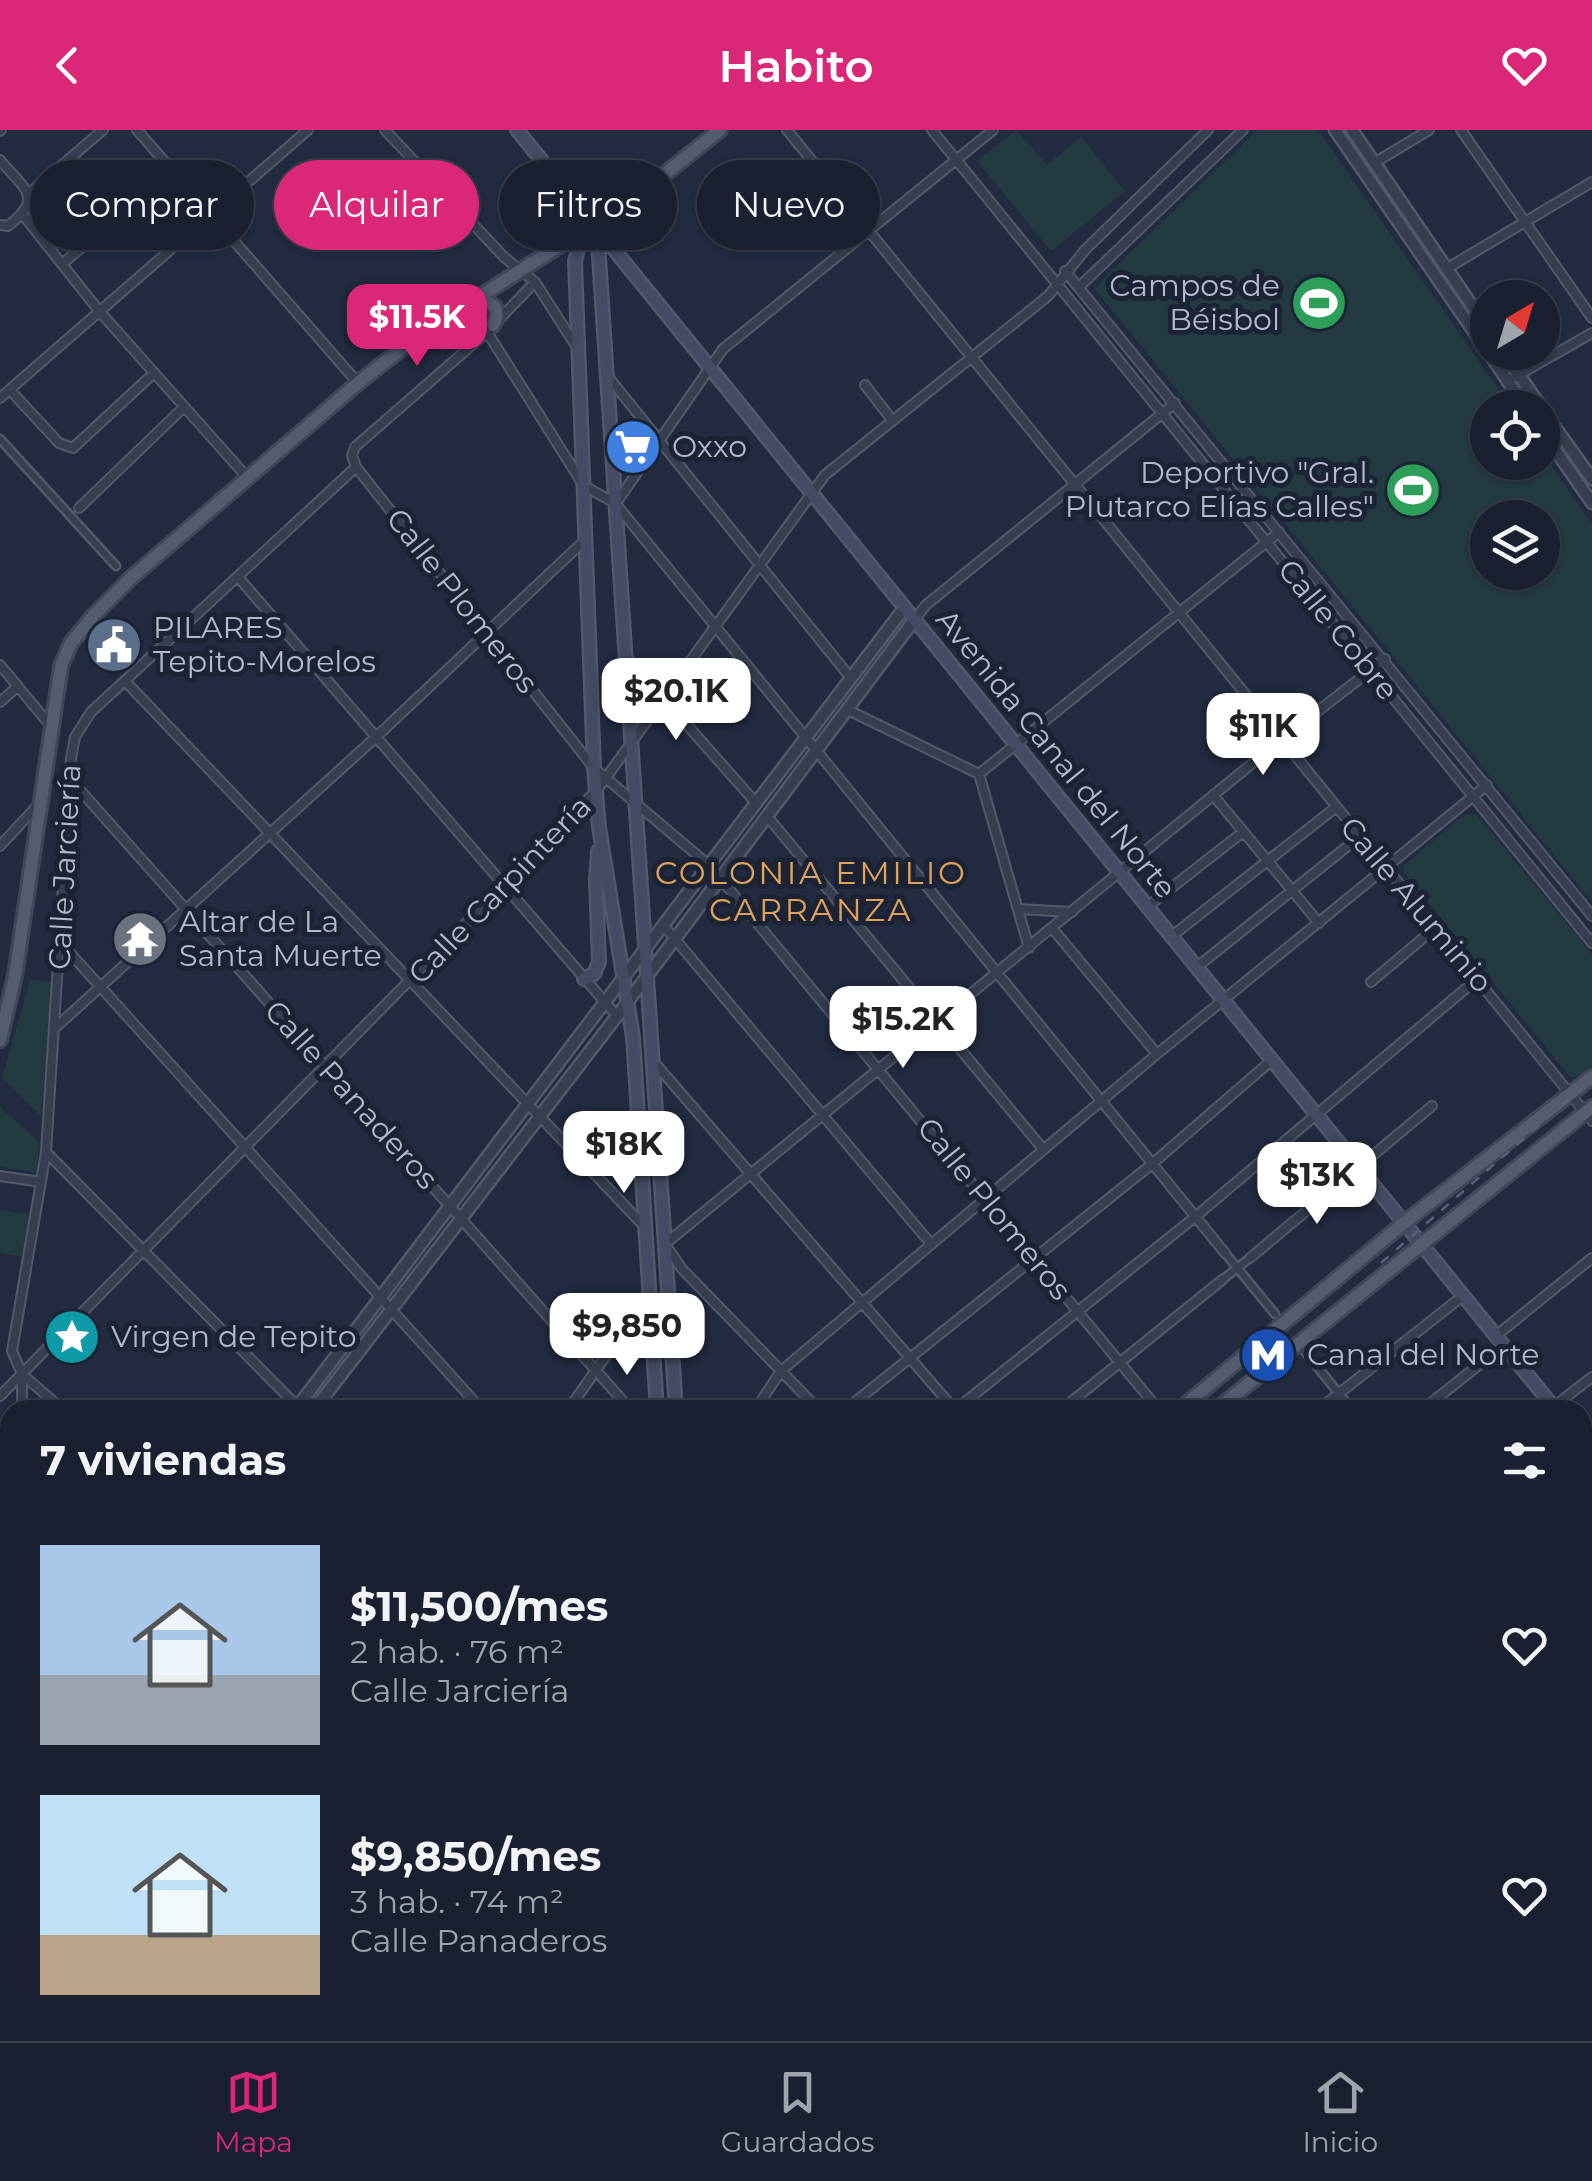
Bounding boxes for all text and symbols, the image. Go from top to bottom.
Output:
icon: back [40,38,95,93]
text: Habito [719,38,873,93]
icon: heart [1497,38,1552,93]
chip: Comprar [30,160,254,250]
chip: Alquilar [274,160,479,250]
chip: Filtros [499,160,677,250]
chip: Nuevo [697,160,880,250]
place label: Campos de Béisbol [1109,267,1280,338]
sports icon: Campos de Béisbol [1289,273,1349,333]
north arrow [1470,280,1560,370]
map controls [1470,280,1560,590]
pin: $11.5K [336,284,498,369]
text: $11.5K [369,297,465,336]
button: locate [1470,390,1560,480]
supermarket icon: Oxxo [603,417,663,477]
place label: Oxxo [672,428,747,465]
place label: Deportivo "Gral. Plutarco Elías Calles" [1065,454,1374,525]
sports icon: Deportivo "Gral. Plutarco Elías Calles" [1383,460,1443,520]
button: layers [1470,500,1560,590]
street label: Calle Plomeros [379,501,546,700]
street label: Calle Cobre [1270,552,1406,708]
street label: Avenida Canal del Norte [928,602,1184,906]
place label: PILARES Tepito-Morelos [153,609,376,680]
public building icon: PILARES Tepito-Morelos [84,615,144,675]
pin: $20.1K [595,658,757,743]
text: $20.1K [624,671,728,710]
pin: $11K [1204,693,1322,778]
text: $11K [1229,706,1297,745]
street label: Calle Jarciería [41,763,88,971]
street label: Calle Carpintería [400,788,599,991]
street label: Calle Aluminio [1332,809,1501,1000]
district label: COLONIA EMILIO CARRANZA [655,853,967,929]
place label: Altar de La Santa Muerte [179,903,382,974]
temple icon: Altar de La Santa Muerte [110,909,170,969]
pin: $15.2K [822,986,984,1071]
street label: Calle Panaderos [257,993,446,1197]
text: $15.2K [852,999,954,1038]
street label: Calle Plomeros [909,1110,1079,1307]
pin: $18K [565,1111,683,1196]
text: $18K [585,1124,663,1163]
pin: $13K [1258,1142,1376,1227]
text: $13K [1279,1155,1355,1194]
pin: $9,850 [546,1293,708,1378]
text: $9,850 [572,1306,682,1345]
place icon: Virgen de Tepito [42,1307,102,1367]
place label: Virgen de Tepito [111,1318,357,1355]
metro station icon: Canal del Norte [1238,1325,1298,1385]
place label: Canal del Norte [1307,1336,1539,1373]
icon: filters [1497,1433,1552,1488]
text: 7 viviendas [40,1434,286,1486]
text: $11,500/mes [350,1580,608,1632]
icon: home [120,1585,240,1705]
icon: heart [1497,1618,1552,1673]
text: 2 hab. · 76 m² [350,1632,564,1671]
text: Calle Jarciería [350,1671,569,1710]
text: $9,850/mes [350,1830,601,1882]
icon: home [120,1835,240,1955]
icon: heart [1497,1868,1552,1923]
text: 3 hab. · 74 m² [350,1882,564,1921]
text: Calle Panaderos [350,1921,607,1960]
tab: Mapa [214,2065,293,2159]
tab: Guardados [721,2065,874,2159]
tab: Inicio [1302,2065,1378,2159]

